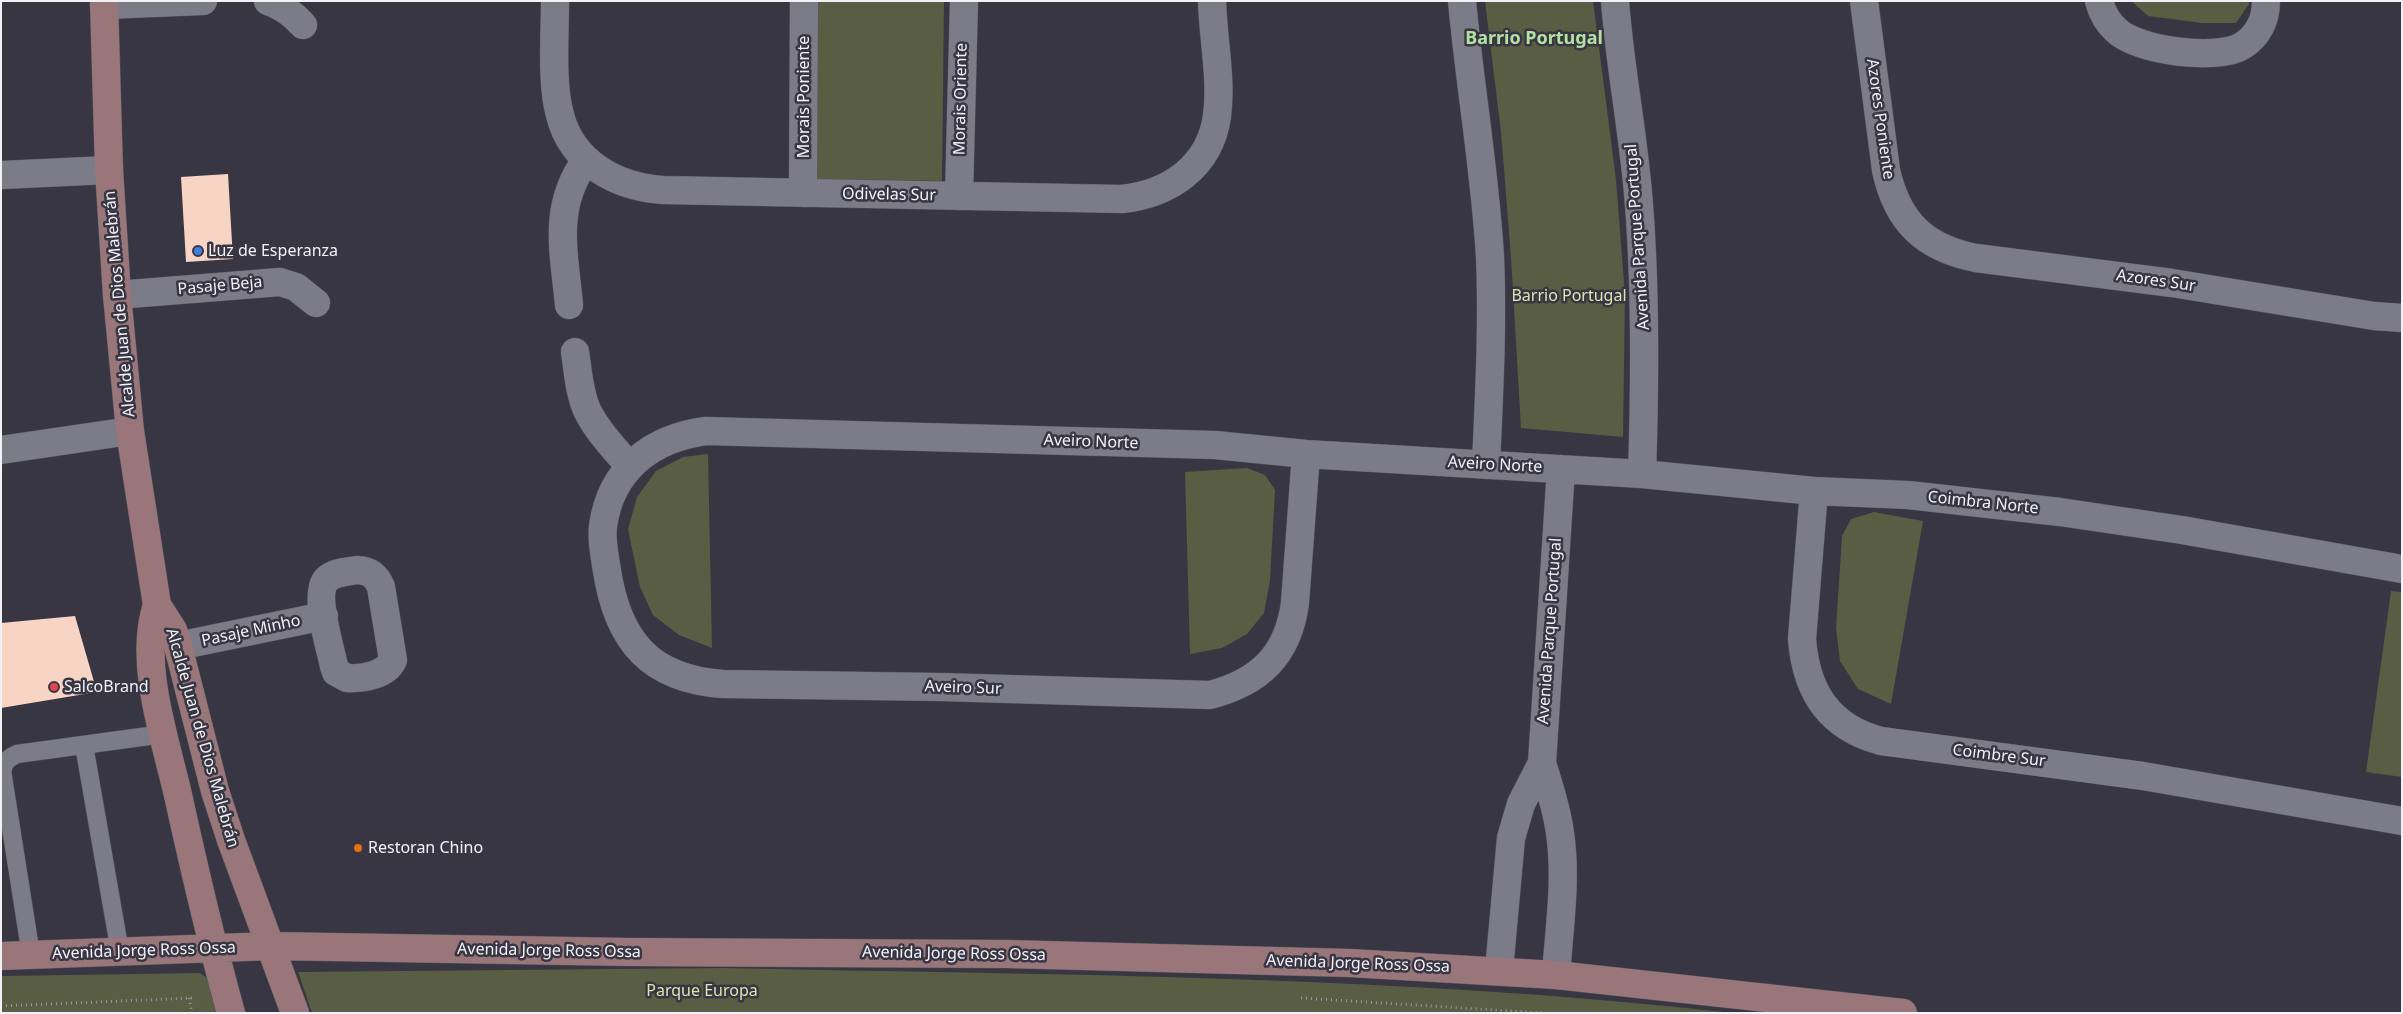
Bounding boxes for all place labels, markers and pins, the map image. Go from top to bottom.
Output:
place label: Luz de Esperanza [208,241,338,261]
marker: Luz de Esperanza [192,245,204,257]
place label: SalcoBrand [64,677,149,697]
marker: SalcoBrand [48,681,60,693]
place label: Restoran Chino [368,838,483,858]
marker: Restoran Chino [352,842,364,854]

